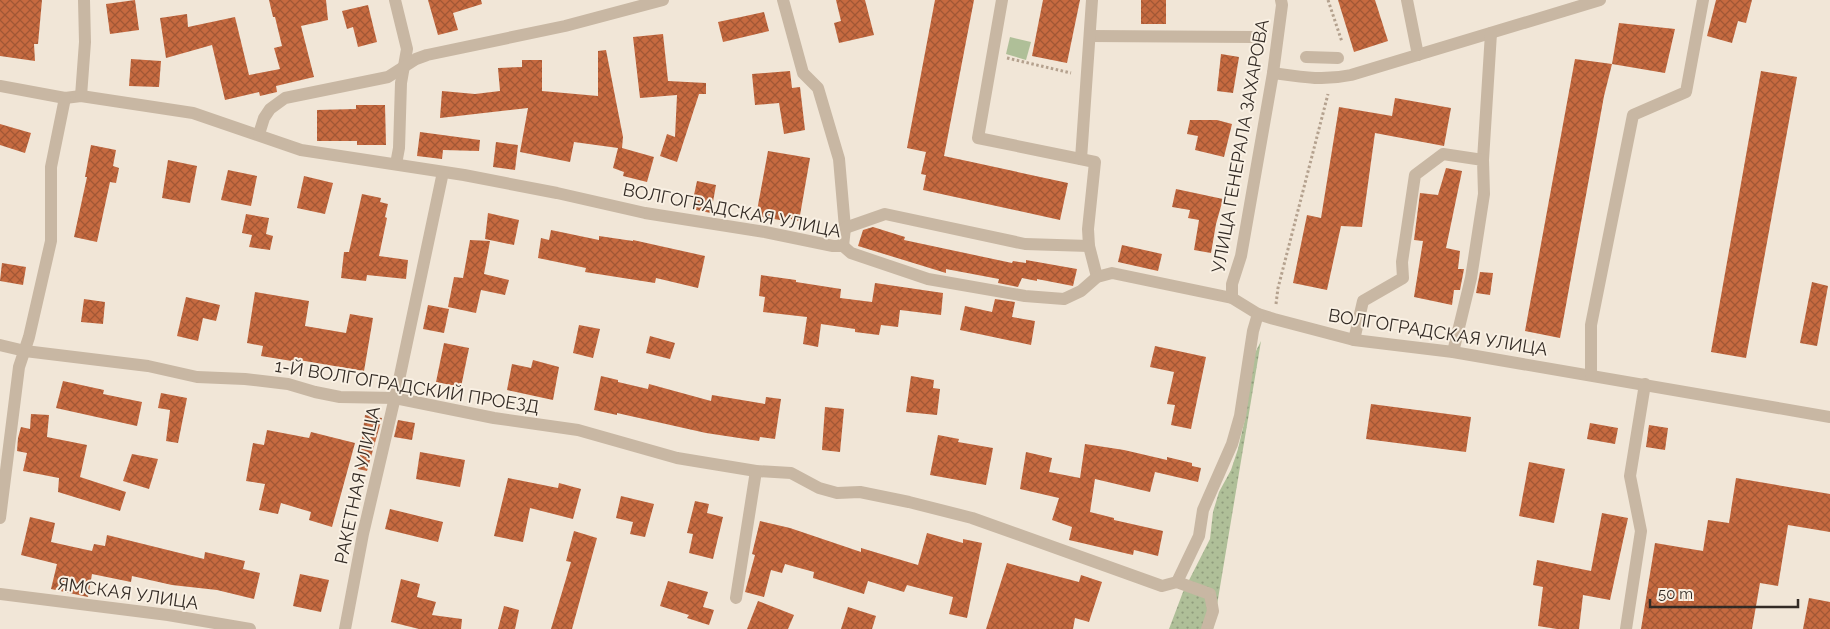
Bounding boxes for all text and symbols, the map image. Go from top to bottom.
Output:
street label: УЛИЦА ГЕНЕРАЛА ЗАХАРОВА [1207,17,1273,275]
street label: ВОЛГОГРАДСКАЯ УЛИЦА [621,179,843,241]
street label: ВОЛГОГРАДСКАЯ УЛИЦА [1327,304,1549,360]
street label: 1-Й ВОЛГОГРАДСКИЙ ПРОЕЗД [273,355,541,417]
street label: РАКЕТНАЯ УЛИЦА [330,404,384,566]
street label: ЯМСКАЯ УЛИЦА [56,573,200,613]
scale bar [1650,576,1798,608]
text: 50 m [1658,585,1693,603]

